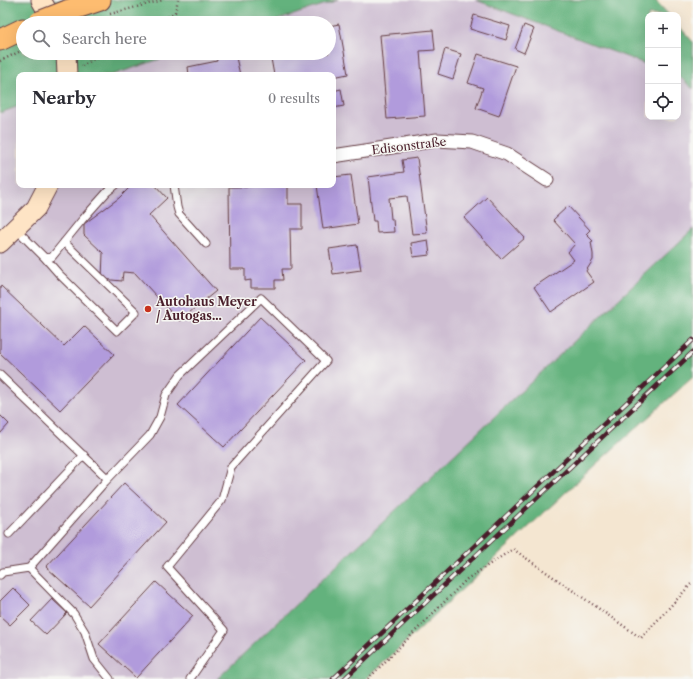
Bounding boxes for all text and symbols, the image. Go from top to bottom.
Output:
map controls [645,12,681,120]
button: + [645,12,681,48]
search box [16,16,336,60]
icon: search [30,27,52,49]
text: Search here [62,29,147,48]
button: − [645,48,681,84]
button: locate [645,84,681,120]
text: Nearby [32,88,96,108]
text: 0 results [268,90,320,106]
street label: Edisonstraße [371,133,447,158]
place label: Autohaus Meyer / Autogas... [155,294,257,323]
marker: Autohaus Meyer / Autogas... [143,304,153,314]

